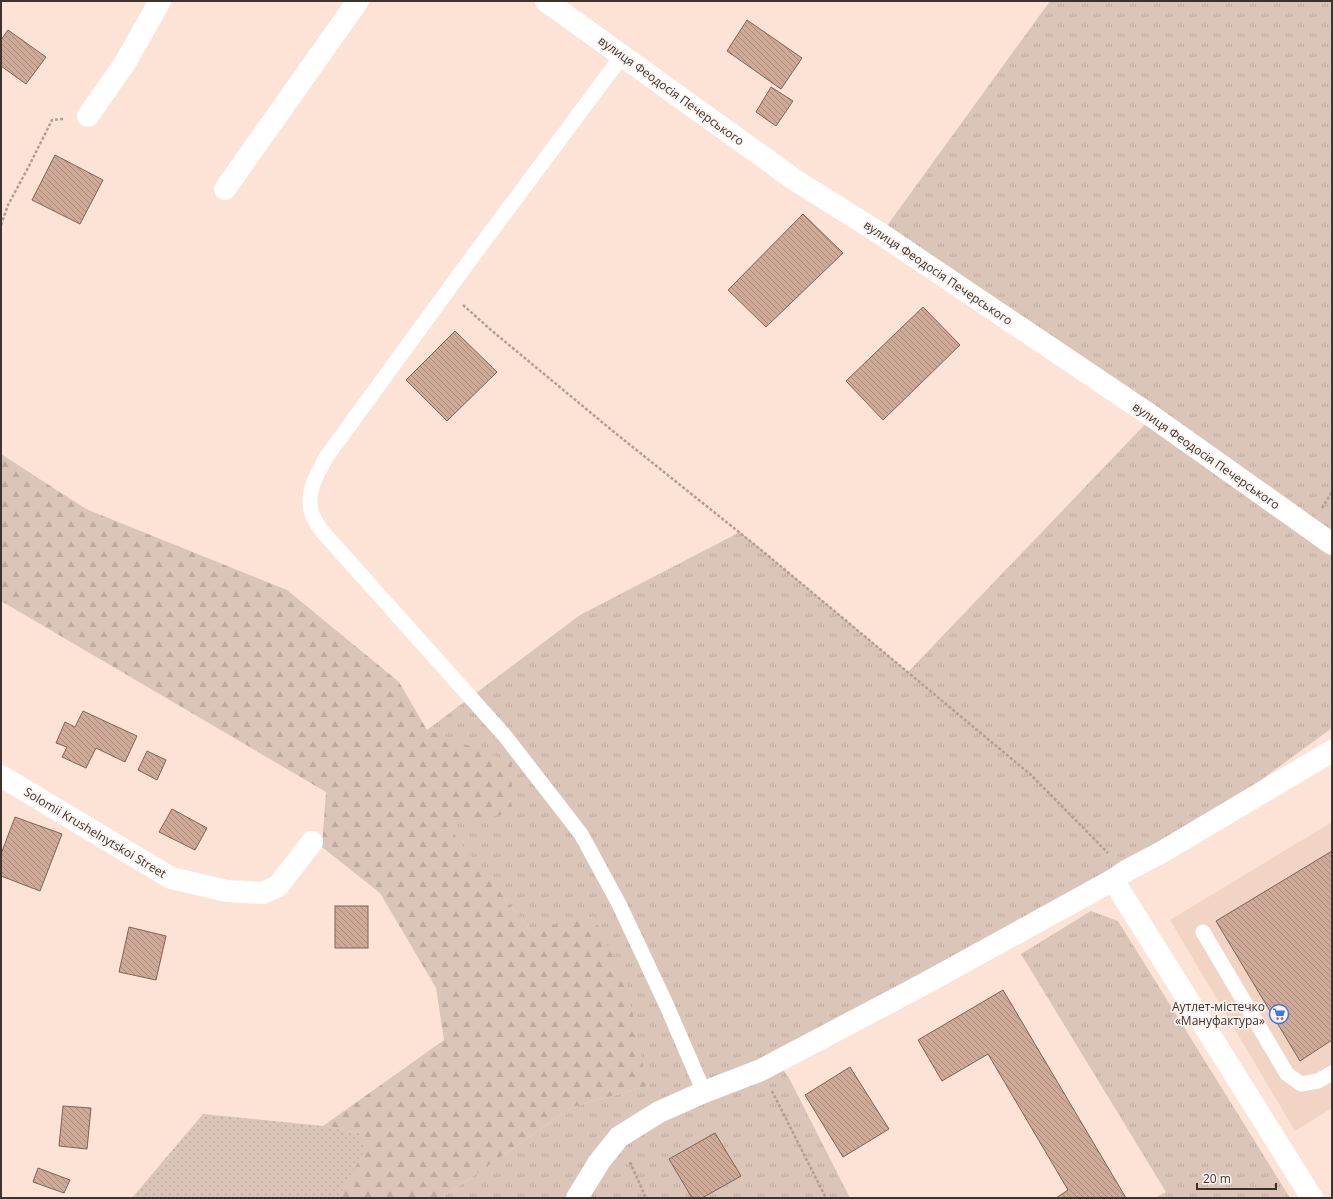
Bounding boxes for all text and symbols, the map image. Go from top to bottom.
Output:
street label: вулиця Феодосія Печерського [595,32,748,149]
street label: вулиця Феодосія Печерського [860,216,1016,329]
street label: вулиця Феодосія Печерського [1129,398,1283,513]
street label: Solomii Krushelnytskoi Street [21,783,170,882]
place label: Аутлет-містечко «Мануфактура» [1172,998,1265,1029]
supermarket icon: Аутлет-містечко «Мануфактура» [1268,1003,1290,1025]
scale bar [1197,1165,1276,1191]
text: 20 m [1203,1170,1231,1187]

